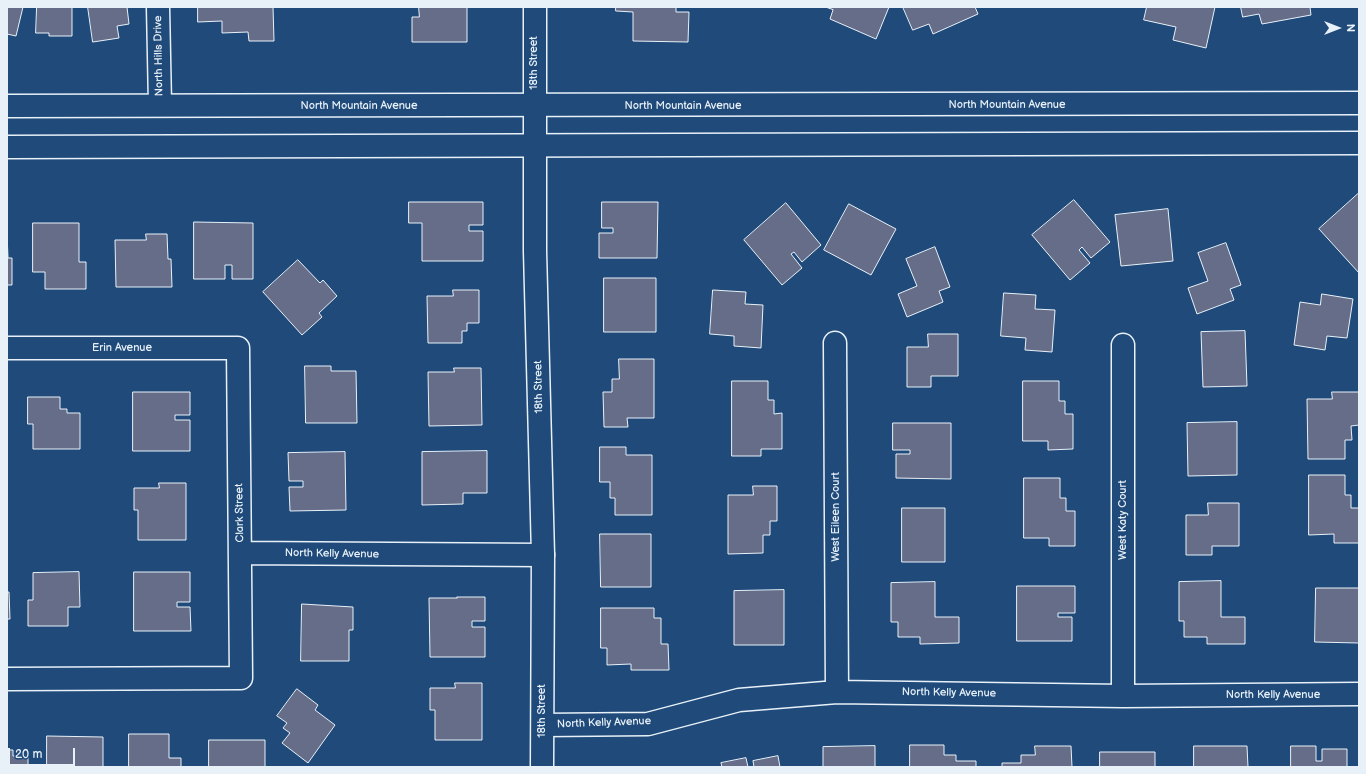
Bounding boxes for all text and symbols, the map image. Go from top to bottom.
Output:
north arrow [1318,8,1358,48]
street label: North Hills Drive [152,15,166,97]
text: N [1344,24,1357,32]
street label: 18th Street [527,36,541,90]
street label: North Mountain Avenue [949,98,1065,112]
street label: North Mountain Avenue [301,99,417,113]
street label: North Mountain Avenue [625,99,741,113]
street label: Erin Avenue [92,341,152,355]
street label: 18th Street [532,360,546,414]
street label: West Eileen Court [829,472,843,562]
street label: West Katy Court [1116,480,1130,560]
street label: Clark Street [233,483,247,543]
street label: North Kelly Avenue [285,547,379,561]
street label: 18th Street [535,684,549,738]
street label: North Kelly Avenue [902,686,996,700]
street label: North Kelly Avenue [1226,688,1320,702]
street label: North Kelly Avenue [557,715,651,731]
scale bar [10,740,77,766]
text: 20 m [15,747,42,762]

